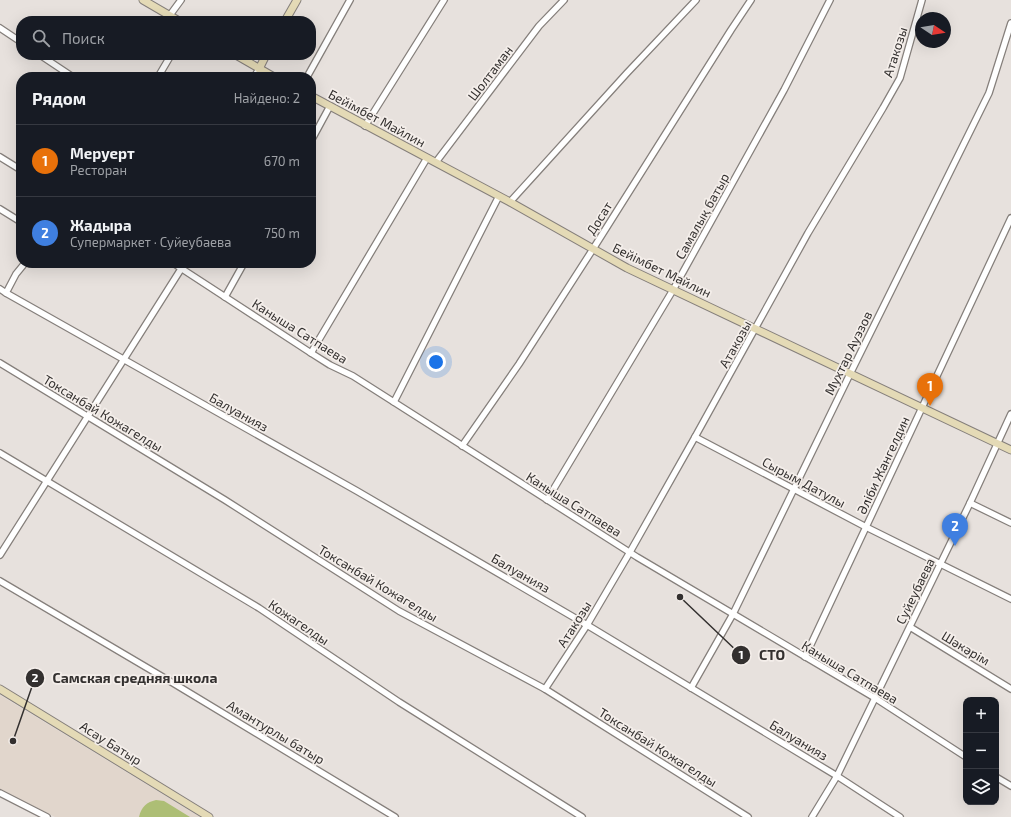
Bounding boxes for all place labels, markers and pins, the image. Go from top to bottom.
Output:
pin: 1 [917,373,943,406]
pin: 2 [942,513,968,546]
callout: CTO [731,642,793,668]
callout: Самская средняя школа [25,665,226,691]

